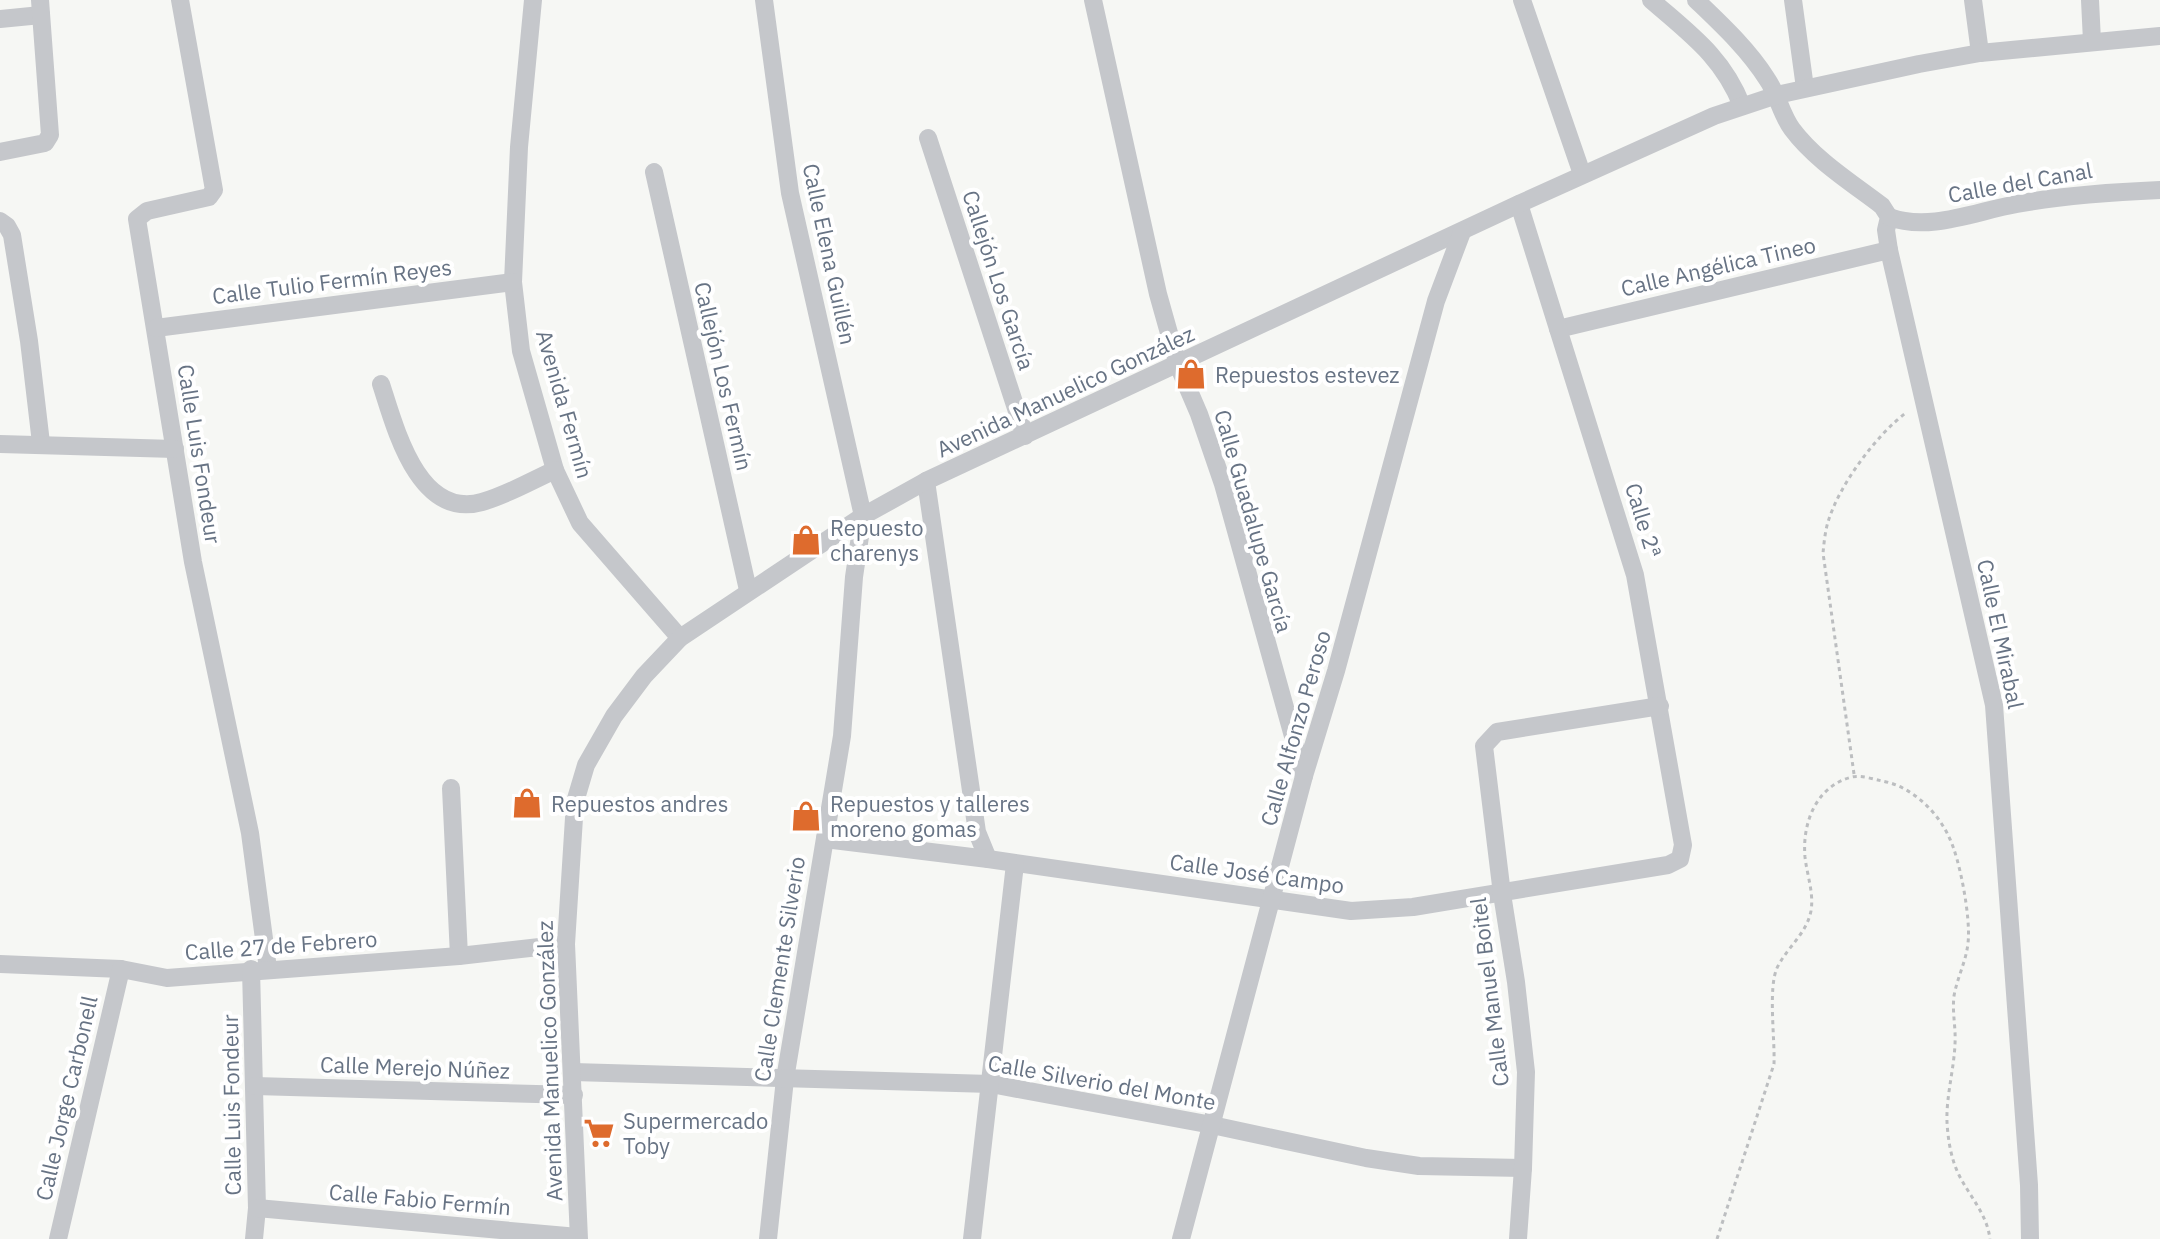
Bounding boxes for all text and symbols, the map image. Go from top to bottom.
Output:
street label: Calle del Canal [1945,155,2095,209]
street label: Calle Elena Guillén [797,161,863,347]
street label: Callejón Los García [956,186,1042,374]
street label: Calle Angélica Tineo [1618,229,1818,303]
street label: Calle Tulio Fermín Reyes [211,252,453,310]
street label: Callejón Los Fermín [688,279,760,473]
street label: Avenida Manuelico González [932,318,1198,464]
street label: Avenida Fermín [530,326,600,482]
shop icon: Repuestos estevez [1174,357,1208,391]
place label: Repuestos estevez [1215,360,1400,389]
street label: Calle Luis Fondeur [172,362,228,546]
street label: Calle Guadalupe García [1208,406,1300,636]
street label: Calle 2ª [1619,479,1669,561]
place label: Repuesto charenys [830,513,924,567]
shop icon: Repuesto charenys [789,523,823,557]
street label: Calle El Mirabal [1971,557,2031,711]
street label: Calle Alfonzo Peroso [1253,627,1337,829]
shop icon: Repuestos andres [510,786,544,820]
place label: Repuestos andres [551,789,728,818]
place label: Repuestos y talleres moreno gomas [830,789,1030,843]
shop icon: Repuestos y talleres moreno gomas [789,799,823,833]
street label: Calle José Campo [1168,846,1346,900]
street label: Calle Clemente Silverio [747,854,811,1084]
street label: Calle Manuel Boitel [1463,896,1515,1088]
street label: Avenida Manuelico González [530,920,568,1202]
street label: Calle 27 de Febrero [184,924,378,966]
street label: Calle Jorge Carbonell [28,993,104,1203]
street label: Calle Luis Fondeur [215,1014,247,1196]
street label: Calle Silverio del Monte [986,1048,1218,1116]
street label: Calle Merejo Núñez [319,1049,511,1085]
place label: Supermercado Toby [623,1106,768,1160]
supermarket icon: Supermercado Toby [582,1116,616,1150]
street label: Calle Fabio Fermín [328,1177,512,1221]

